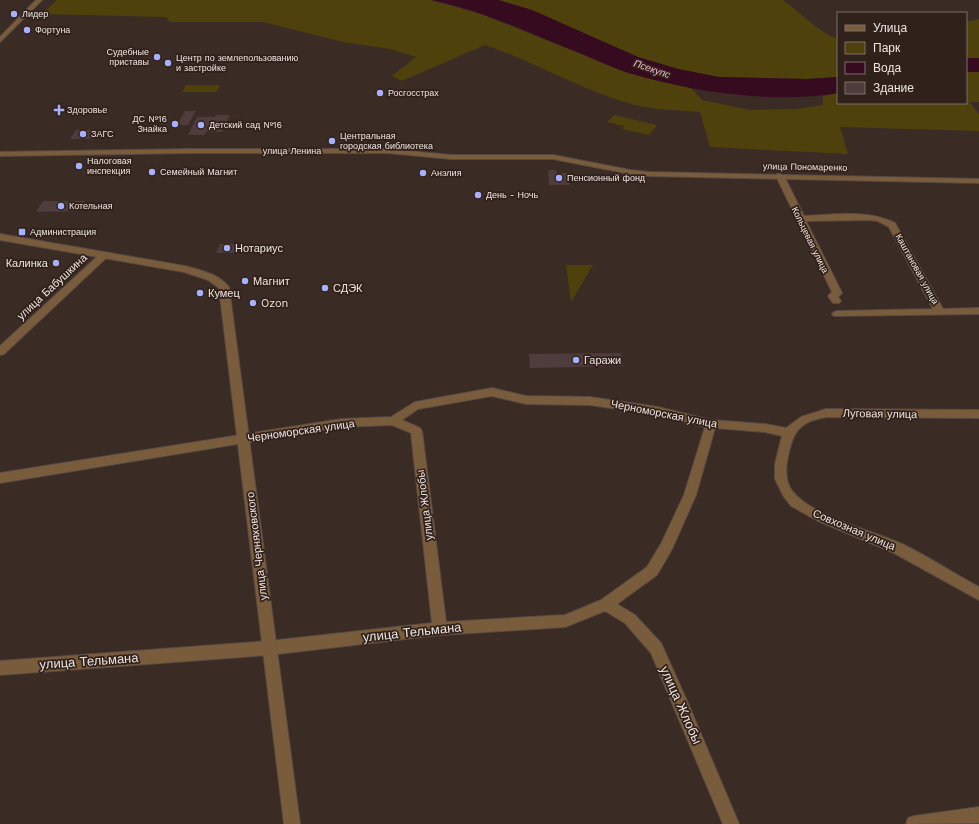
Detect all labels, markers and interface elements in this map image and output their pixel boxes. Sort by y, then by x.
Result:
marker: Лидер [9,9,19,19]
place label: Лидер [22,9,48,19]
legend [837,12,967,104]
text: Улица [873,21,907,35]
marker: Фортуна [22,25,32,35]
place label: Фортуна [35,25,70,35]
text: Парк [873,41,901,55]
place label: Судебные приставы [107,47,149,67]
marker: Судебные приставы [152,52,162,62]
place label: Центр по землепользованию и застройке [176,53,299,73]
marker: Центр по землепользованию и застройке [163,58,173,68]
water label: Псекупс [632,58,672,80]
text: Вода [873,61,901,75]
text: Здание [873,81,914,95]
marker: Росгосстрах [375,88,385,98]
place label: Росгосстрах [388,88,439,98]
marker: Здоровье [54,105,64,115]
place label: Здоровье [67,105,107,115]
place label: ДС №16 Знайка [133,114,167,134]
marker: ДС №16 Знайка [170,119,180,129]
marker: Детский сад №16 [196,120,206,130]
place label: Детский сад №16 [209,120,282,130]
marker: ЗАГС [78,129,88,139]
place label: ЗАГС [91,129,114,139]
place label: Центральная городская библиотека [340,131,433,151]
marker: Центральная городская библиотека [327,136,337,146]
street label: улица Ленина [263,146,321,156]
place label: Налоговая инспекция [87,156,132,176]
marker: Налоговая инспекция [74,161,84,171]
street label: улица Пономаренко [763,161,847,173]
marker: Семейный Магнит [147,167,157,177]
place label: Семейный Магнит [160,167,237,177]
marker: Анэлия [418,168,428,178]
place label: Анэлия [431,168,462,178]
marker: Пенсионный фонд [554,173,564,183]
place label: Пенсионный фонд [567,173,646,183]
marker: День - Ночь [473,190,483,200]
place label: День - Ночь [486,190,538,200]
marker: Котельная [56,201,66,211]
place label: Котельная [69,201,113,211]
street label: Кольцевая улица [790,205,830,275]
marker: Администрация [17,227,27,237]
place label: Администрация [30,227,96,237]
street label: Каштановая улица [894,232,940,306]
place label: Нотариус [235,242,283,255]
marker: Нотариус [222,243,232,253]
street label: улица Бабушкина [14,251,90,323]
place label: Калинка [6,257,49,270]
marker: Калинка [51,258,61,268]
place label: Магнит [253,275,290,288]
marker: Магнит [240,276,250,286]
place label: СДЭК [333,282,363,295]
marker: СДЭК [320,283,330,293]
place label: Кумец [208,287,240,300]
marker: Кумец [195,288,205,298]
place label: Ozon [261,297,288,310]
marker: Ozon [248,298,258,308]
place label: Гаражи [584,354,621,367]
marker: Гаражи [571,355,581,365]
street label: Черноморская улица [610,397,719,431]
street label: Луговая улица [843,407,918,421]
street label: Черноморская улица [247,417,356,445]
street label: улица Жлобы [414,469,436,541]
street label: улица Черняховского [244,491,270,601]
street label: Совхозная улица [811,507,898,554]
street label: улица Тельмана [362,619,463,645]
street label: улица Тельмана [39,650,140,672]
street label: улица Жлобы [657,664,705,746]

